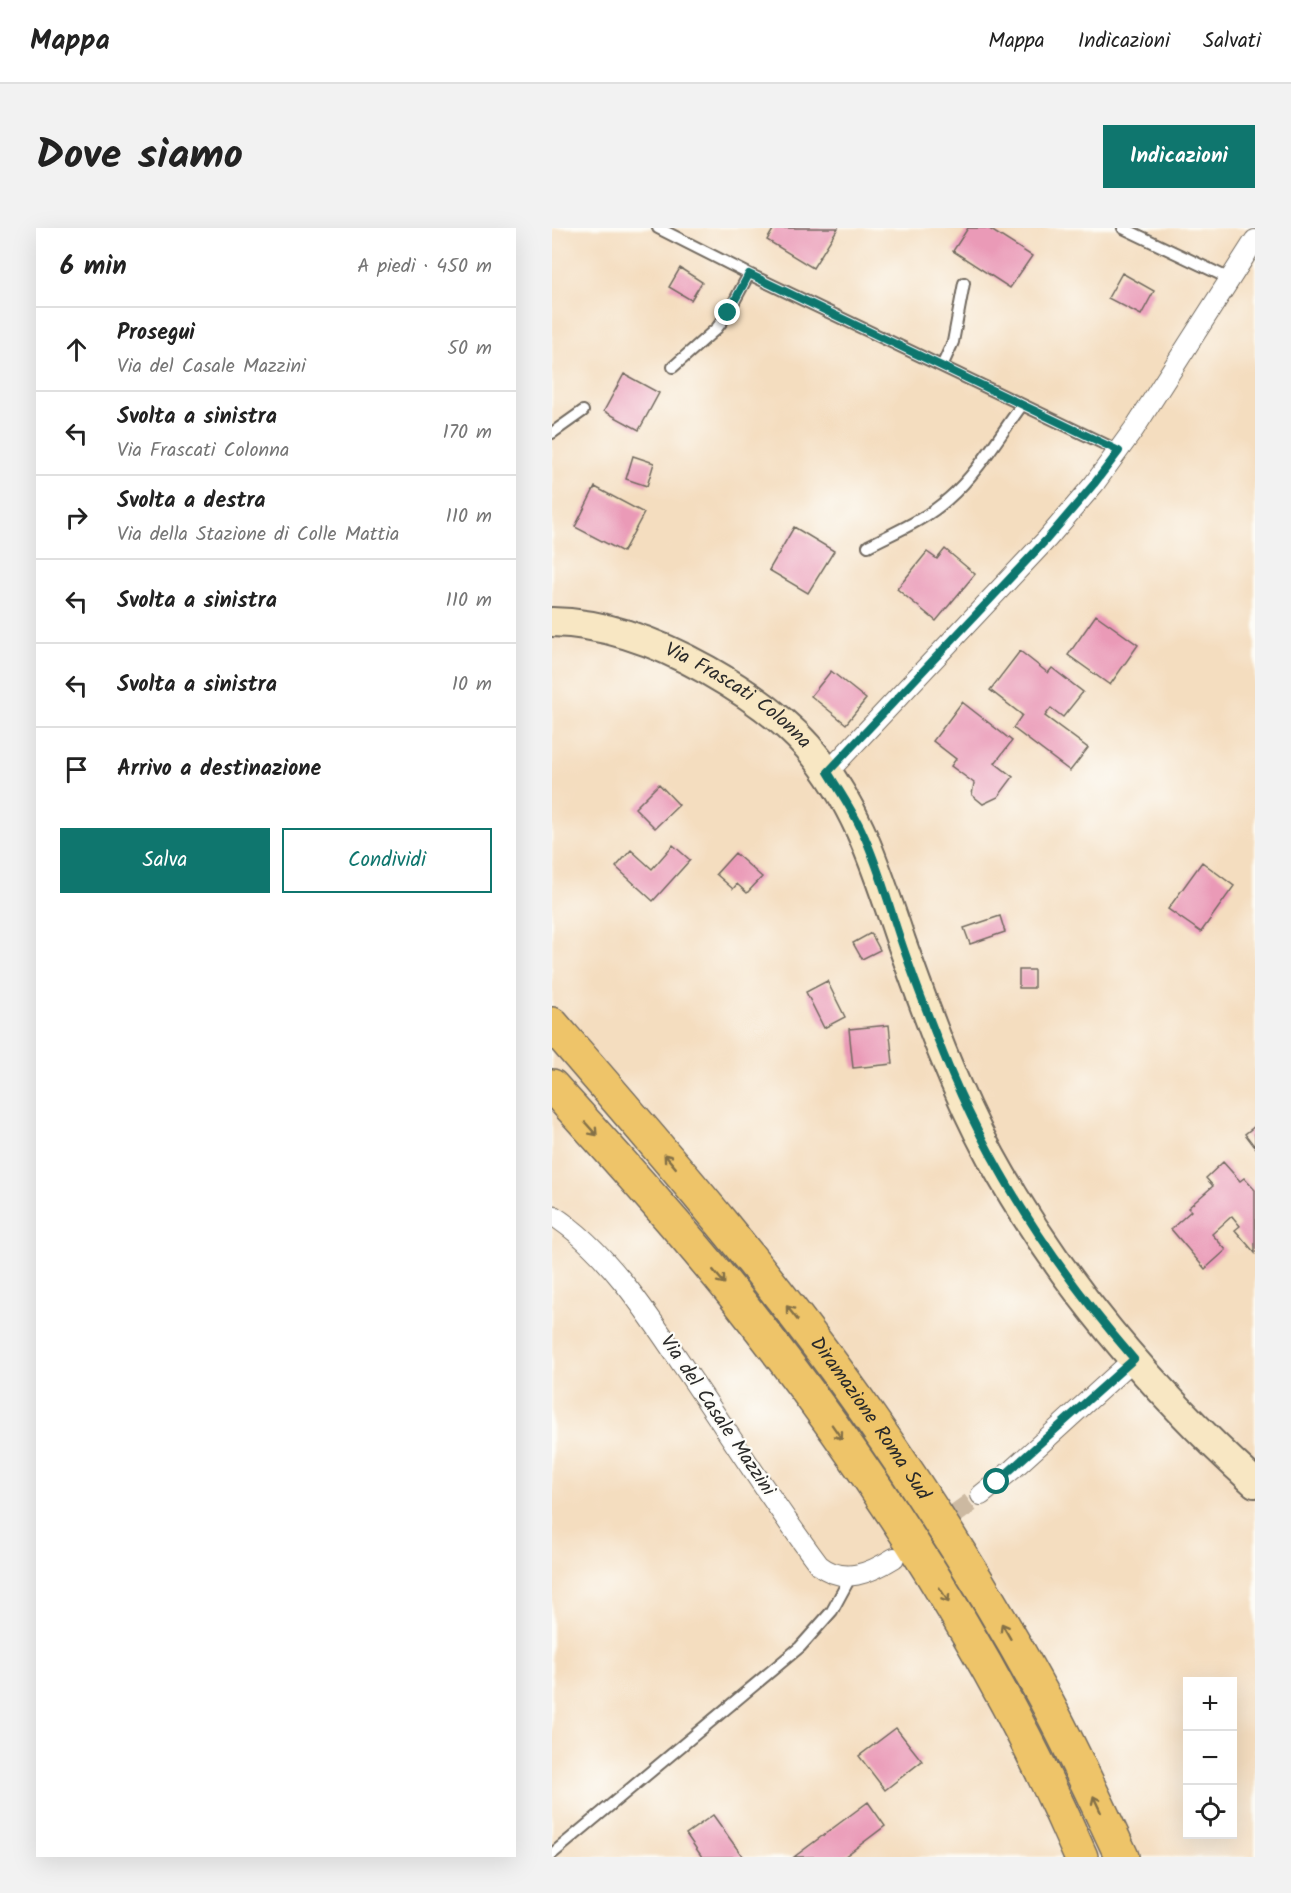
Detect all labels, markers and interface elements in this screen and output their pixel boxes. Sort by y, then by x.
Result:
text: Mappa [30,19,110,64]
text: Mappa [988,25,1045,58]
text: Indicazioni [1078,25,1170,58]
text: Salvati [1203,25,1261,58]
text: Dove siamo [36,123,243,190]
button: Indicazioni [1103,125,1255,188]
text: 6 min [60,246,127,288]
text: A piedi · 450 m [357,251,492,283]
route end [714,299,740,325]
text: Prosegui [117,316,195,351]
icon: ahead [60,333,93,366]
text: 50 m [447,333,492,365]
text: Via del Casale Mazzini [117,351,306,383]
text: Svolta a sinistra [117,400,277,435]
icon: left [60,417,93,450]
text: 170 m [443,417,492,449]
text: Via Frascati Colonna [117,435,289,467]
text: Svolta a destra [117,484,266,519]
icon: right [60,501,93,534]
text: 110 m [446,501,492,533]
text: Via della Stazione di Colle Mattia [117,519,399,551]
text: Svolta a sinistra [117,584,277,619]
icon: left [60,585,93,618]
text: 110 m [446,585,492,617]
street label: Via Frascati Colonna [659,635,819,757]
text: Svolta a sinistra [117,668,277,703]
icon: left [60,669,93,702]
text: 10 m [452,669,492,701]
text: Arrivo a destinazione [117,752,321,787]
icon: arrive [60,753,93,786]
button: Salva [60,828,270,893]
button: Condividi [282,828,492,893]
one-way arrow [584,1121,598,1136]
one-way arrow [663,1154,677,1169]
one-way arrow [712,1269,725,1285]
one-way arrow [785,1306,798,1322]
street label: Via del Casale Mazzini [651,1329,784,1504]
street label: Diramazione Roma Sud [801,1330,939,1508]
one-way arrow [831,1423,843,1439]
route start [983,1468,1009,1494]
one-way arrow [938,1586,950,1603]
one-way arrow [1000,1623,1011,1641]
map controls [1183,1677,1237,1839]
button: + [1183,1677,1237,1731]
button: − [1183,1731,1237,1785]
button: locate [1183,1785,1237,1839]
one-way arrow [1091,1795,1103,1813]

